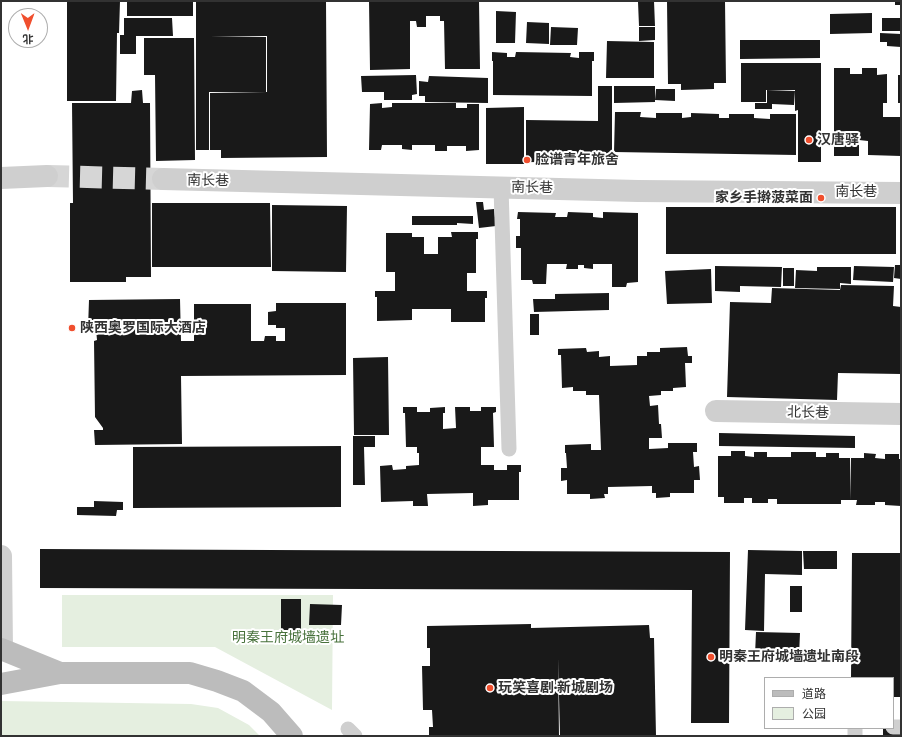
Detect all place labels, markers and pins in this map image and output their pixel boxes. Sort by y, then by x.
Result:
place label: 汉唐驿 [817,132,859,148]
marker: 汉唐驿 [804,135,814,145]
place label: 脸谱青年旅舍 [535,152,619,168]
marker: 脸谱青年旅舍 [522,155,532,165]
place label: 家乡手擀菠菜面 [715,190,813,206]
marker: 家乡手擀菠菜面 [816,193,826,203]
place label: 陕西奥罗国际大酒店 [80,320,206,336]
marker: 陕西奥罗国际大酒店 [67,323,77,333]
place label: 明秦王府城墙遗址南段 [719,649,859,665]
marker: 明秦王府城墙遗址南段 [706,652,716,662]
place label: 玩笑喜剧·新城剧场 [498,680,613,696]
marker: 玩笑喜剧·新城剧场 [485,683,495,693]

